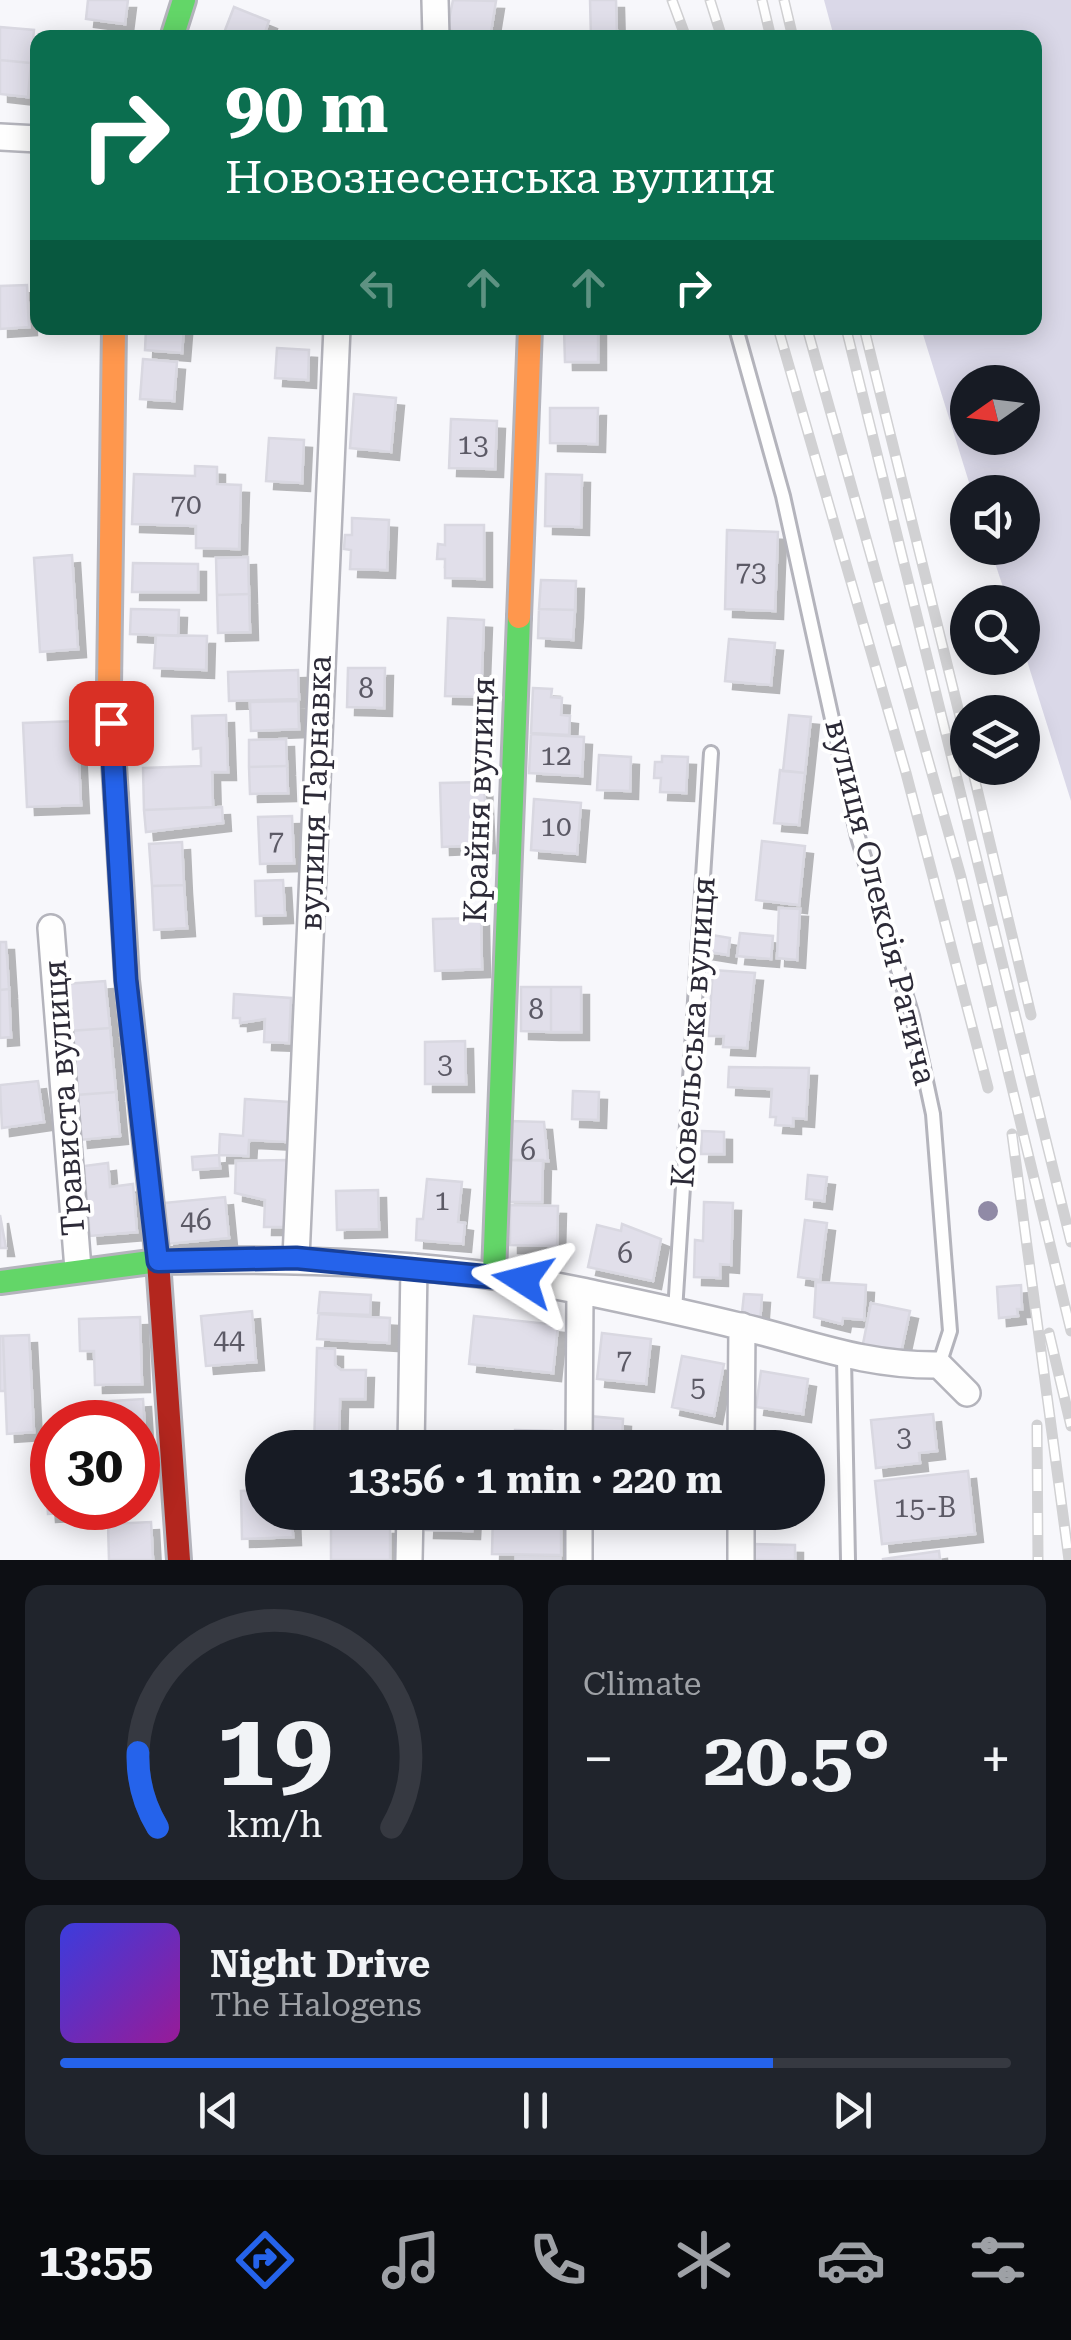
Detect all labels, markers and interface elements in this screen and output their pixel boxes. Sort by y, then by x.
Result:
text: 90 m [225,67,389,149]
icon: right [60,70,190,200]
text: Новознесенська вулиця [225,151,775,204]
icon: left [351,260,406,315]
icon: ahead [456,260,511,315]
icon: ahead [561,260,616,315]
icon: right [666,260,721,315]
north arrow [950,365,1040,455]
map controls [950,365,1040,785]
house number: 13 [457,428,489,461]
button: sound [950,475,1040,565]
house number: 70 [170,488,202,521]
house number: 73 [735,555,767,588]
button: search [950,585,1040,675]
street label: вулиця Тарнавка [291,655,339,931]
house number: 8 [358,672,374,705]
street label: Крайня вулиця [456,676,502,924]
pin [69,681,154,766]
button: layers [950,695,1040,785]
icon: arrive [84,696,139,751]
street label: вулиця Олексія Ратича [817,715,945,1089]
house number: 12 [540,739,572,772]
house number: 10 [540,810,572,843]
house number: 7 [268,824,284,857]
street label: Ковельська вулиця [663,875,723,1189]
street label: Трависта вулиця [35,959,93,1237]
house number: 8 [528,993,544,1026]
house number: 3 [437,1047,453,1080]
house number: 6 [520,1134,536,1167]
house number: 1 [434,1184,450,1217]
house number: 46 [180,1204,212,1237]
position arrow [471,1228,575,1332]
house number: 6 [617,1237,633,1270]
house number: 44 [213,1323,245,1356]
house number: 7 [616,1343,632,1376]
house number: 5 [690,1370,706,1403]
speed limit sign: 30 [30,1400,160,1530]
house number: 3 [896,1420,912,1453]
text: 13:56 · 1 min · 220 m [348,1458,722,1502]
house number: 15-В [894,1491,956,1524]
text: Climate [583,1665,701,1703]
text: 19 [216,1689,332,1810]
text: 20.5° [704,1715,890,1803]
text: − [583,1727,614,1791]
text: + [980,1727,1011,1791]
text: km/h [226,1804,322,1846]
text: Night Drive [210,1942,430,1986]
text: The Halogens [210,1986,422,2024]
icon: previous [191,2083,246,2138]
icon: pause [508,2083,563,2138]
icon: next [825,2083,880,2138]
icon: directions [230,2225,300,2295]
icon: music [376,2225,446,2295]
icon: phone [523,2225,593,2295]
icon: climate [669,2225,739,2295]
icon: car [816,2225,886,2295]
icon: filters [963,2225,1033,2295]
text: 13:55 [38,2234,153,2287]

